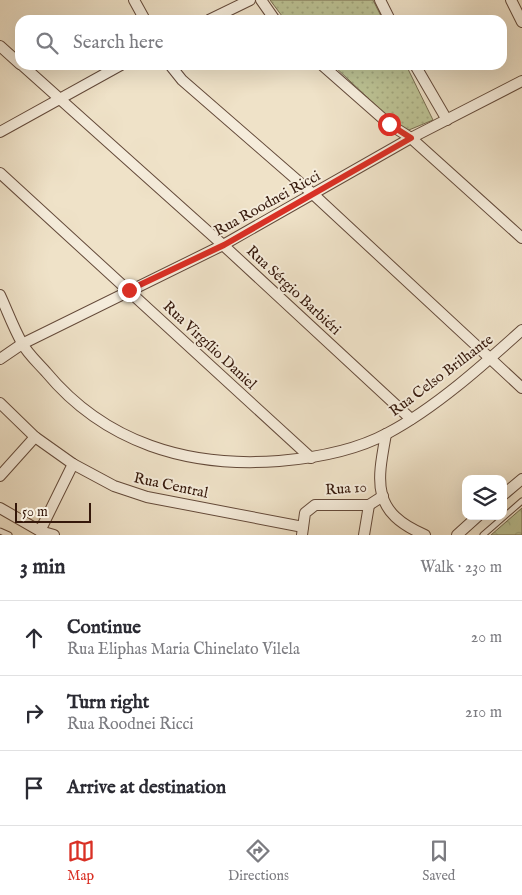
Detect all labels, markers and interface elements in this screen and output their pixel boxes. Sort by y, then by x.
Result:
search box [15,15,507,70]
icon: search [33,29,61,57]
text: Search here [73,31,164,55]
route start [378,113,401,136]
street label: Rua Roodnei Ricci [211,166,324,241]
street label: Rua Sérgio Barbiéri [242,242,345,339]
route end [118,279,141,302]
street label: Rua Virgílio Daniel [159,297,261,394]
street label: Rua Celso Brilhante [386,330,497,421]
street label: Rua Central [132,468,211,503]
map controls [462,475,507,520]
button: layers [462,475,507,520]
street label: Rua 10 [325,478,368,499]
scale bar [15,500,91,523]
text: 50 m [22,503,48,521]
text: 3 min [20,554,65,581]
text: Walk · 230 m [420,558,502,578]
text: Continue [67,616,141,640]
icon: ahead [20,624,48,652]
text: 20 m [471,628,502,648]
text: Rua Eliphas Maria Chinelato Vilela [67,640,300,660]
text: Turn right [67,691,149,715]
icon: right [20,699,48,727]
text: 210 m [465,703,502,723]
text: Rua Roodnei Ricci [67,715,194,735]
icon: arrive [20,774,48,802]
text: Arrive at destination [67,776,226,800]
tab: Map [67,837,95,885]
tab: Directions [228,837,289,885]
tab: Saved [422,837,455,885]

